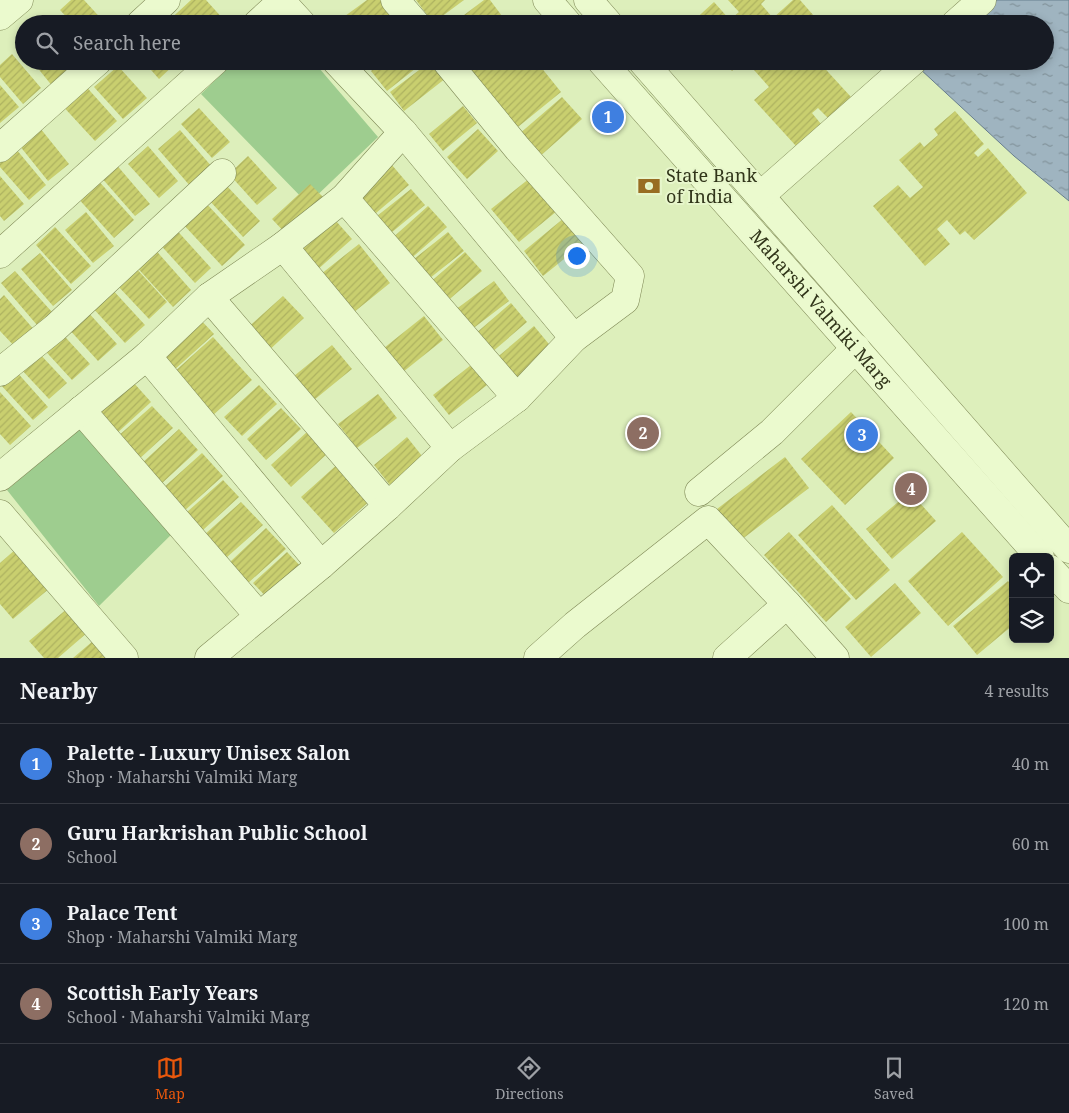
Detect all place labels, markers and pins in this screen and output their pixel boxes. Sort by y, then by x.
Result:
pin: 1 [592,98,624,136]
place label: State Bank of India [666,163,757,208]
bank icon: State Bank of India [636,173,662,199]
pin: 2 [627,414,659,452]
pin: 3 [846,416,878,454]
pin: 4 [895,470,927,508]

